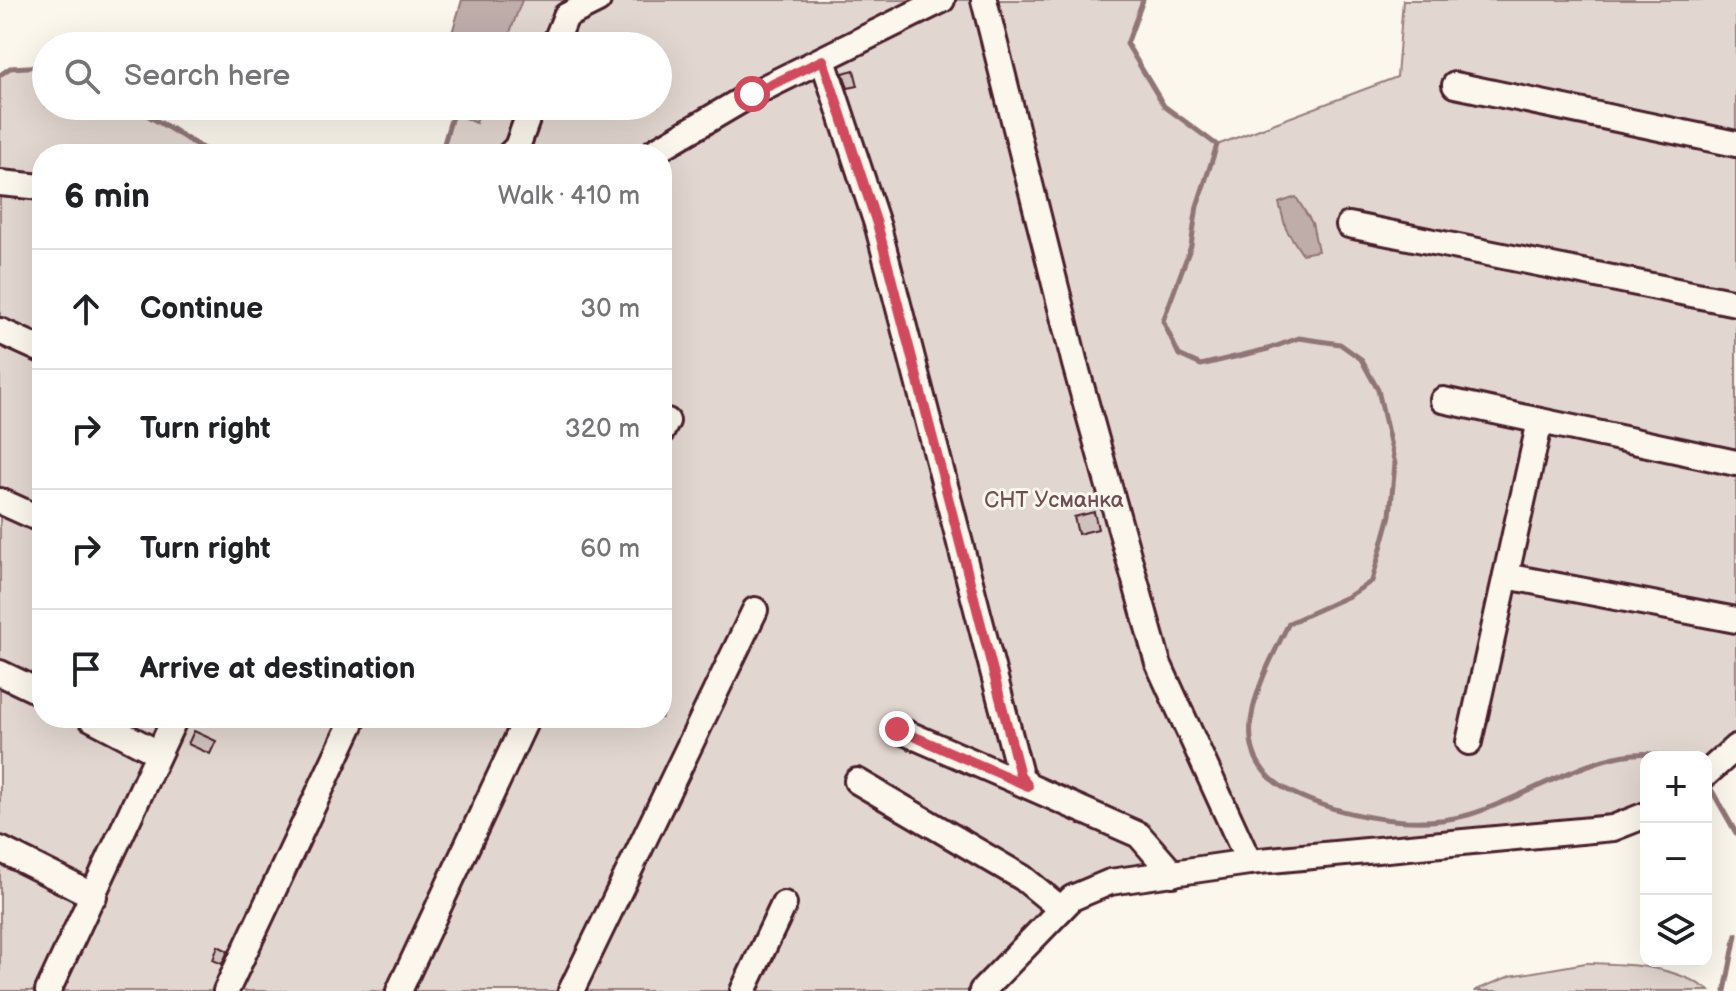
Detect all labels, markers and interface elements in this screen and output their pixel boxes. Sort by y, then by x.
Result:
search box [32,32,672,120]
icon: search [60,54,104,98]
text: Search here [124,58,290,94]
route start [734,76,770,112]
text: 6 min [64,176,150,217]
text: Walk · 410 m [498,181,640,212]
icon: ahead [64,287,108,331]
text: Continue [140,291,263,327]
text: 30 m [580,294,640,325]
icon: right [64,407,108,451]
text: Turn right [140,411,271,447]
text: 320 m [565,414,640,445]
park label: СНТ Усманка [984,487,1124,514]
icon: right [64,527,108,571]
text: Turn right [140,531,271,567]
text: 60 m [580,534,640,565]
icon: arrive [64,647,108,691]
text: Arrive at destination [140,651,416,687]
route end [879,711,915,747]
map controls [1640,751,1712,967]
button: + [1640,751,1712,823]
button: − [1640,823,1712,895]
button: layers [1640,895,1712,967]

